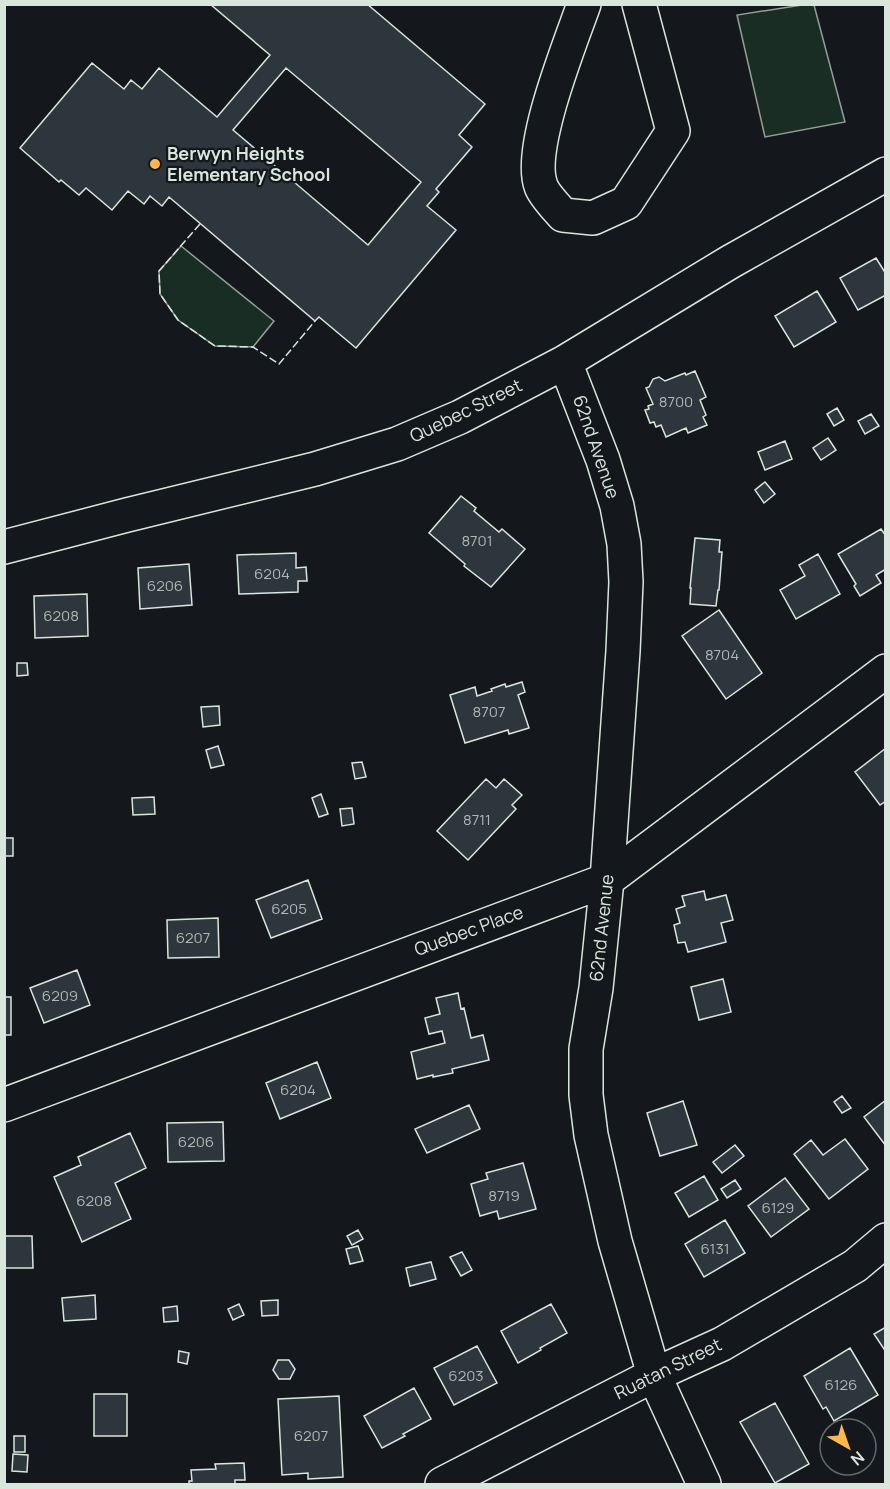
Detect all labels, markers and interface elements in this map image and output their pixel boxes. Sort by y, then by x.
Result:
place label: Berwyn Heights Elementary School [167,141,330,186]
marker: Berwyn Heights Elementary School [148,157,162,171]
street label: Quebec Street [406,373,526,448]
house number: 8700 [659,391,693,412]
street label: 62nd Avenue [568,392,626,502]
house number: 8701 [461,530,493,551]
house number: 6204 [254,563,290,584]
house number: 6206 [147,575,183,596]
house number: 6208 [43,605,79,626]
house number: 8704 [705,644,739,665]
house number: 8707 [473,701,505,722]
house number: 8711 [463,809,491,830]
street label: 62nd Avenue [583,873,619,983]
house number: 6205 [271,898,307,919]
street label: Quebec Place [411,899,526,961]
house number: 6207 [176,927,210,948]
house number: 6209 [42,985,78,1006]
house number: 6204 [280,1079,316,1100]
house number: 6206 [178,1131,214,1152]
house number: 8719 [488,1185,520,1206]
house number: 6208 [76,1190,112,1211]
house number: 6129 [762,1197,794,1218]
house number: 6131 [700,1238,730,1259]
street label: Ruatan Street [610,1332,725,1404]
house number: 6203 [448,1365,484,1386]
house number: 6126 [825,1374,857,1395]
north arrow [818,1417,878,1477]
house number: 6207 [294,1425,328,1446]
text: N [846,1446,869,1471]

